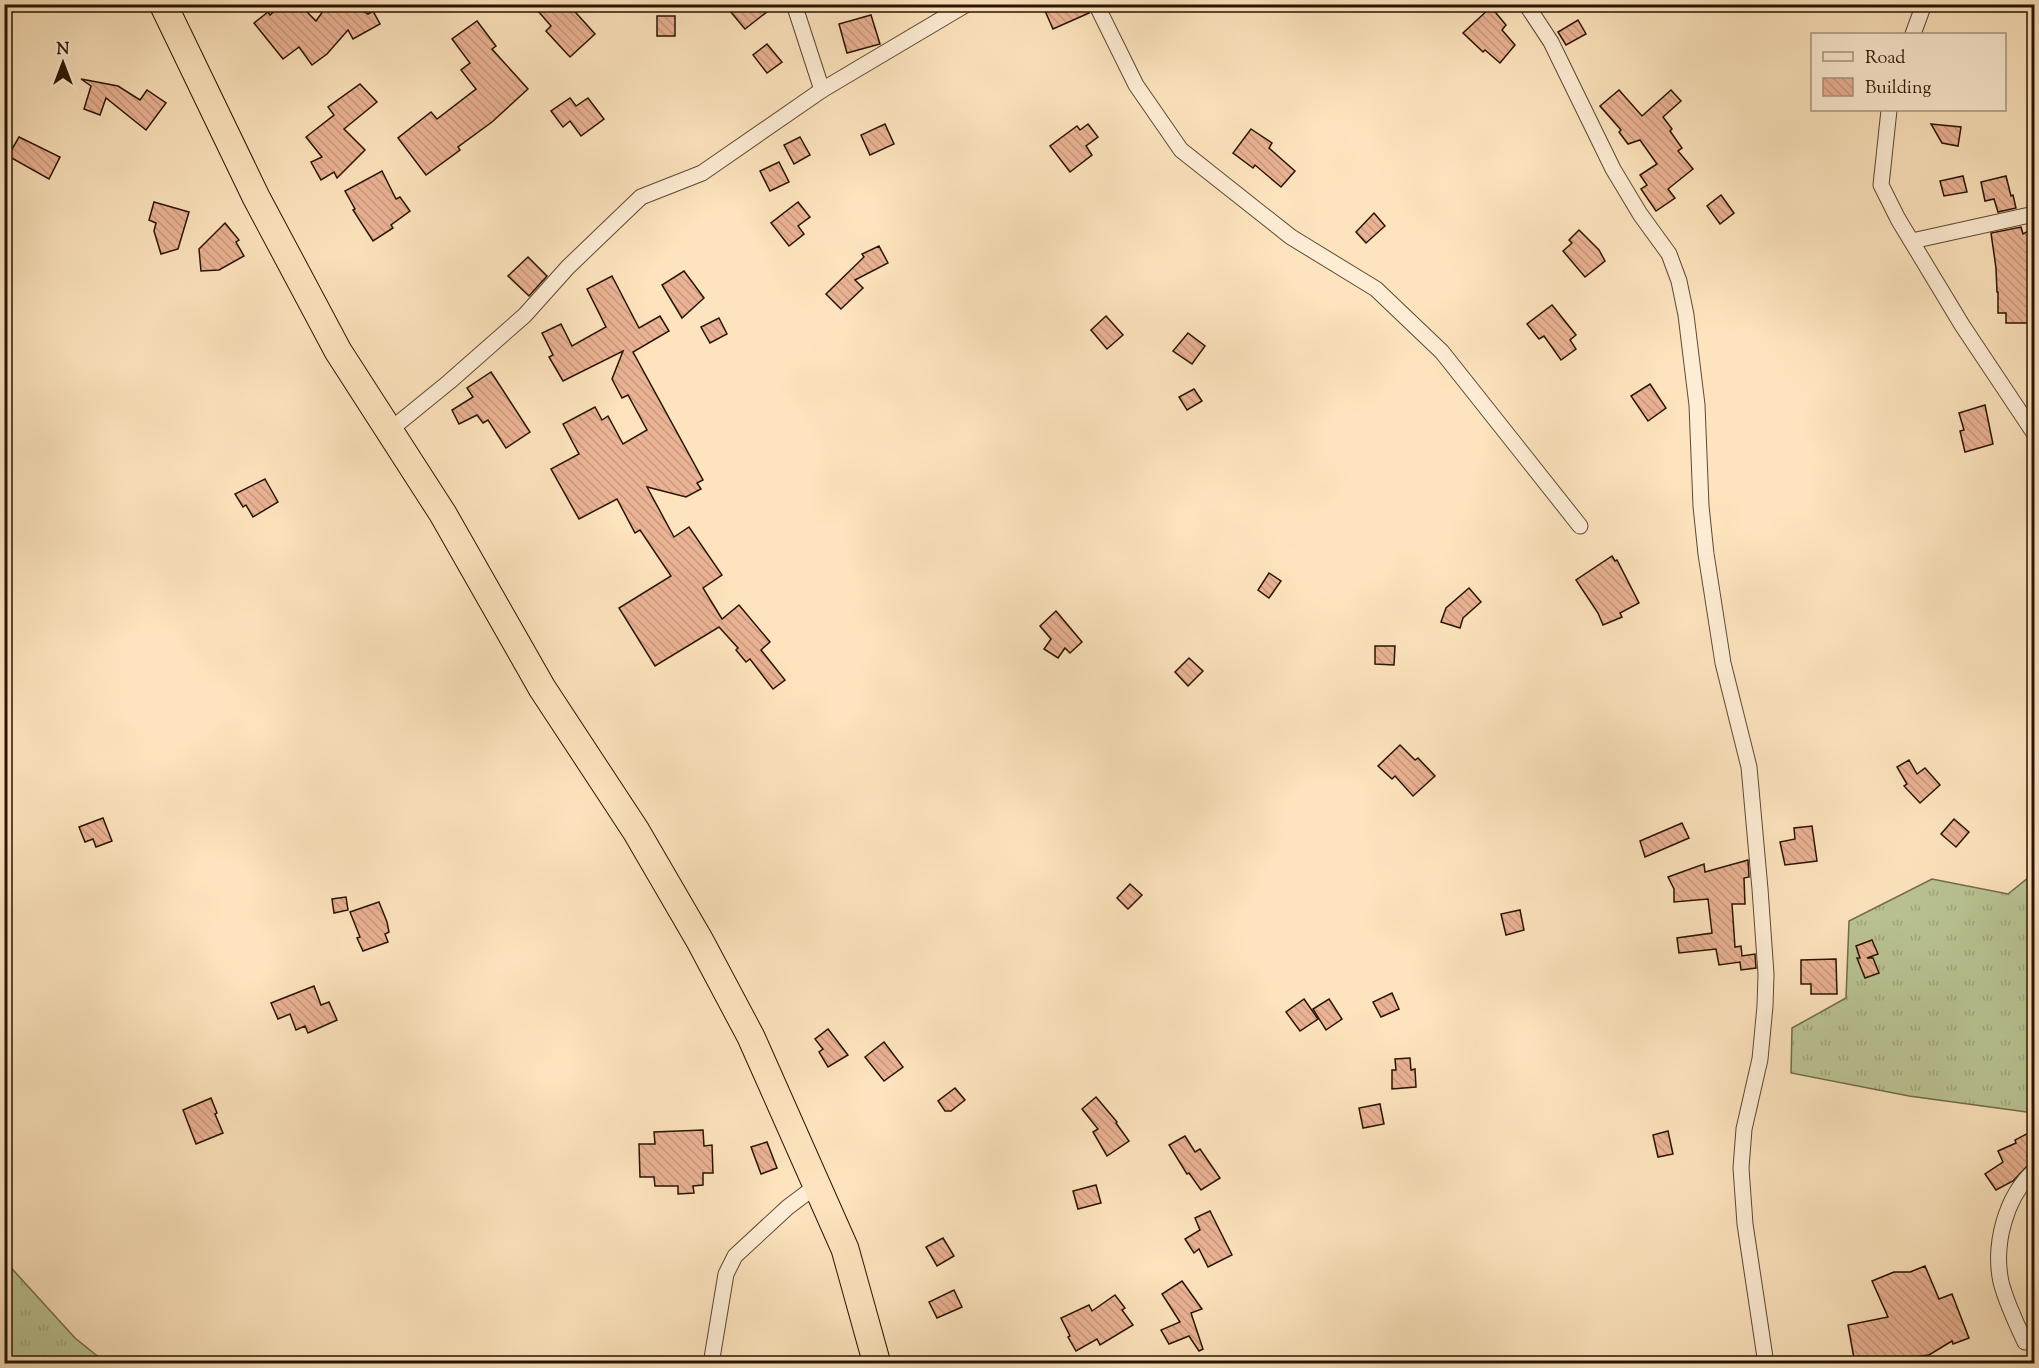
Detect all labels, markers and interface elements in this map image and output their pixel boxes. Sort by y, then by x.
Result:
north arrow [33,33,93,93]
legend [1811,33,2006,111]
text: N [57,39,70,62]
text: Road [1865,46,1905,72]
text: Building [1865,76,1931,102]

